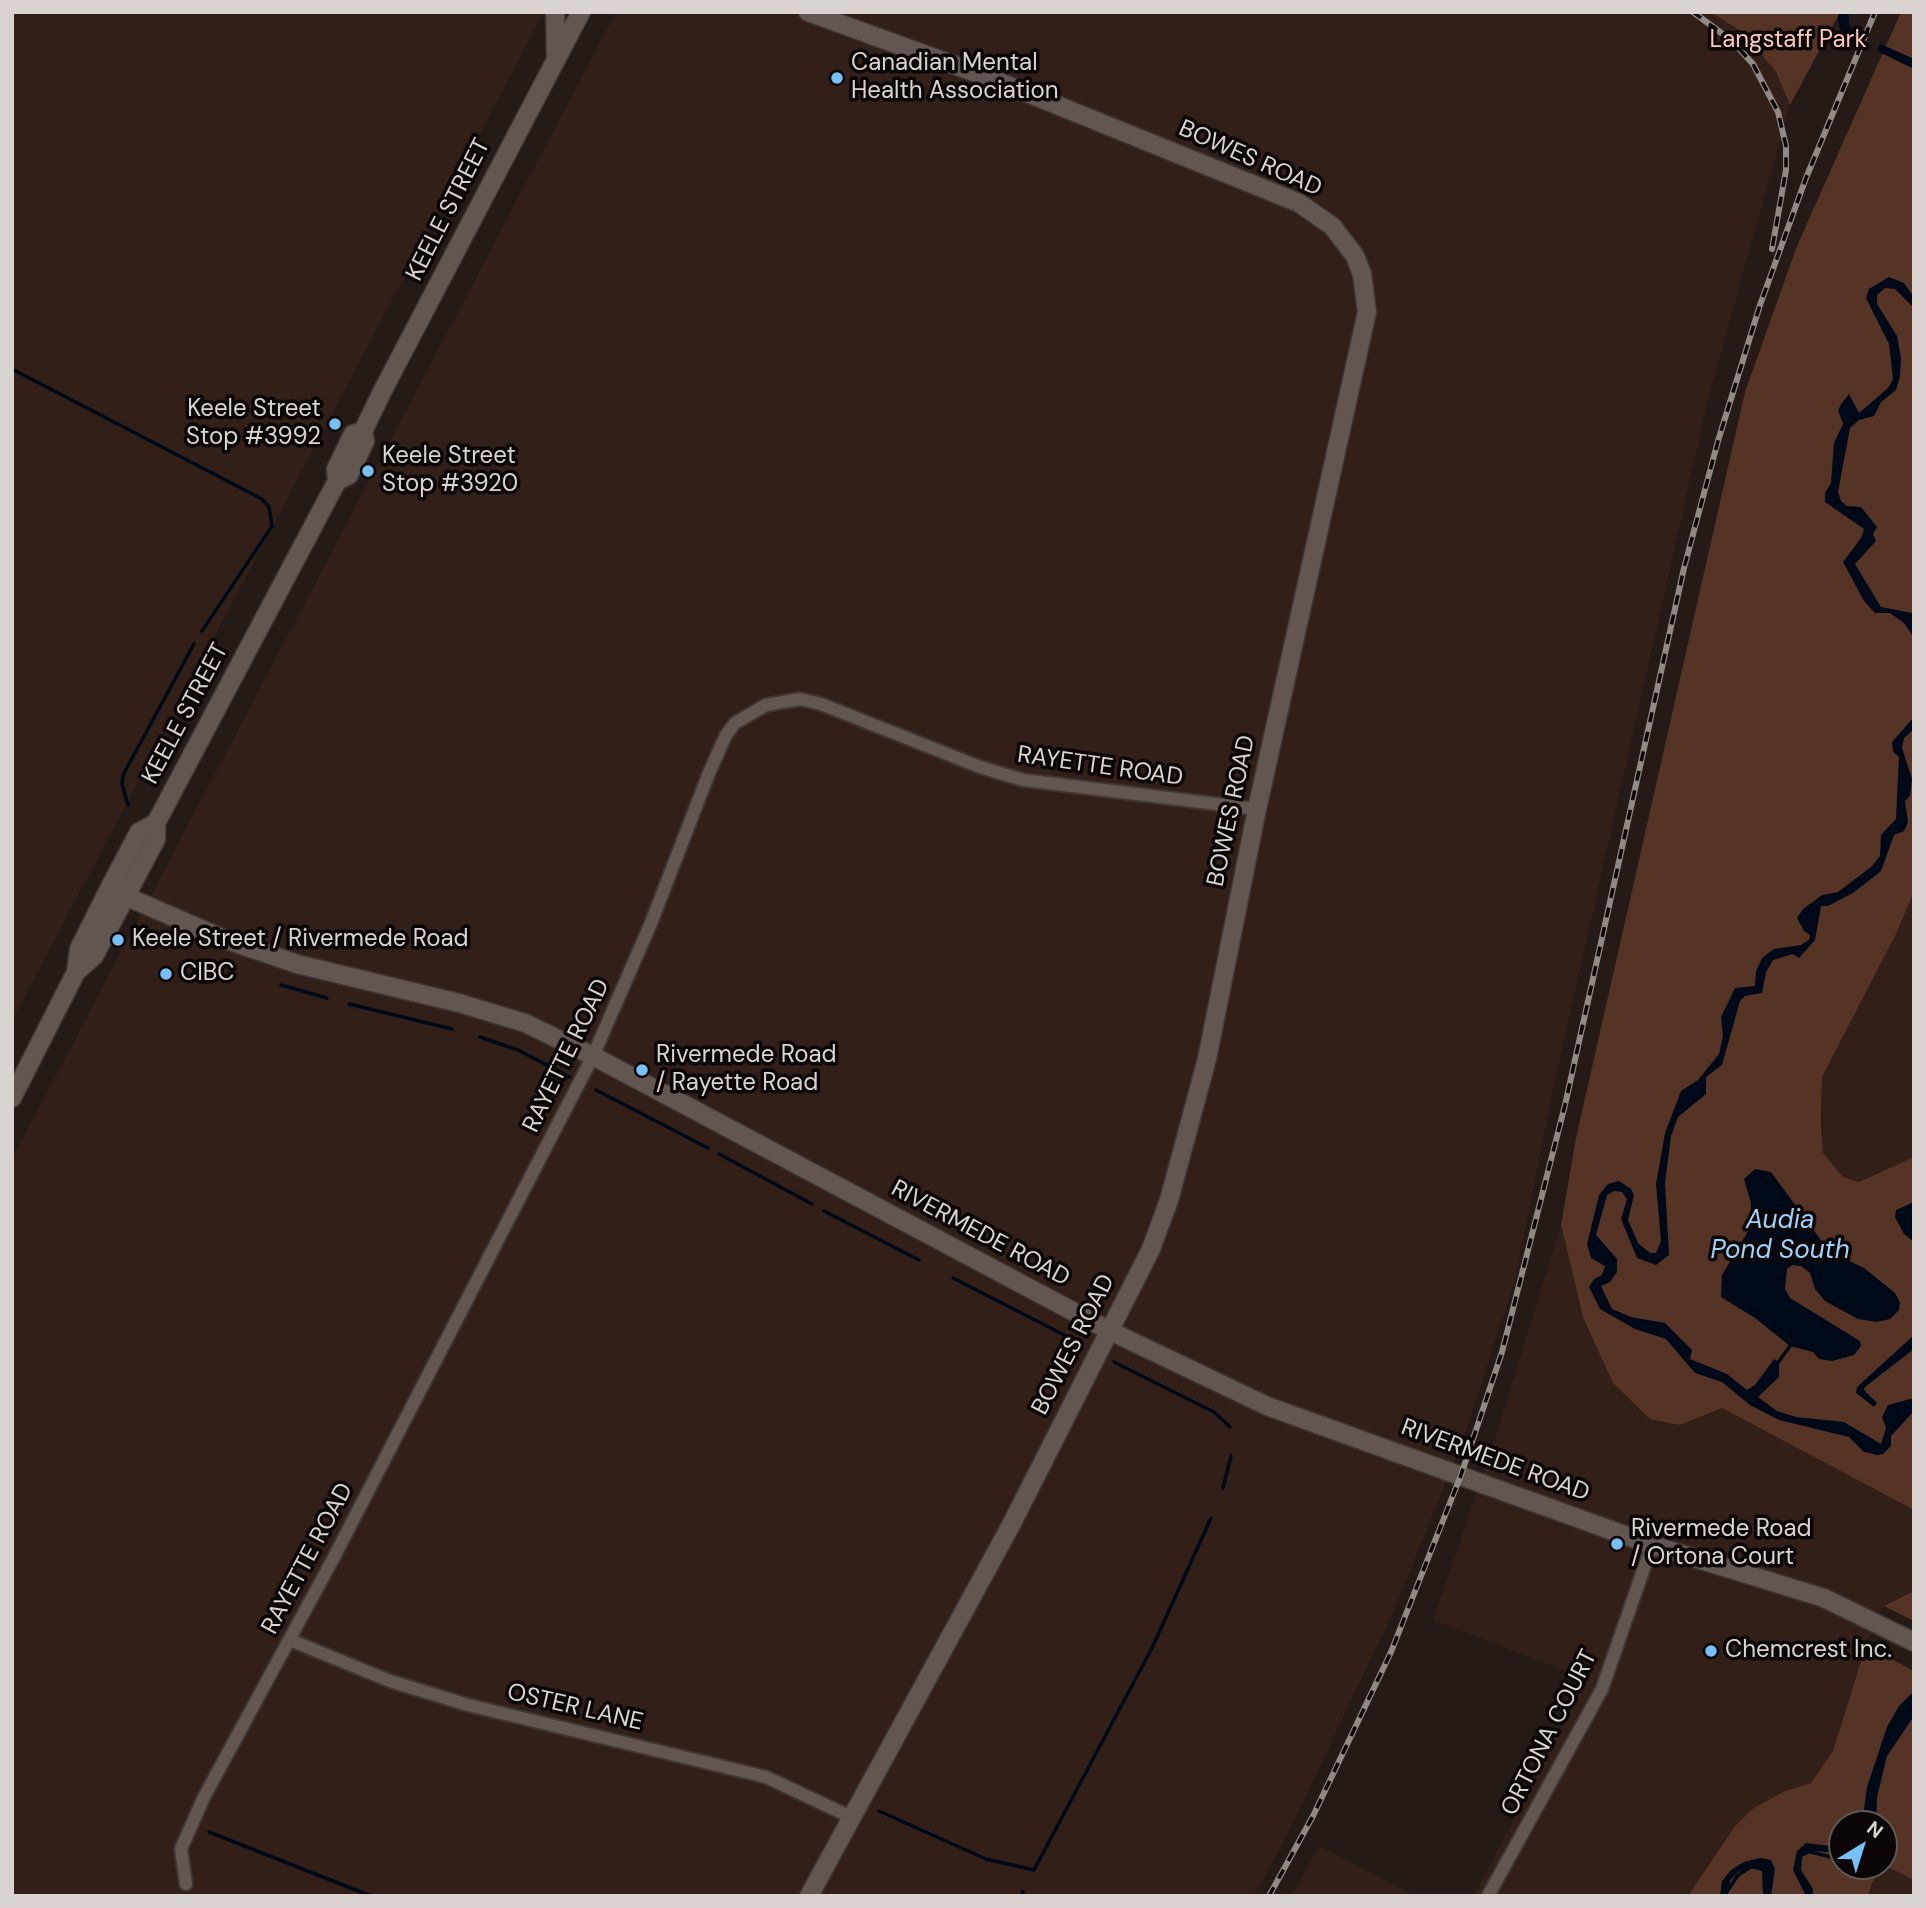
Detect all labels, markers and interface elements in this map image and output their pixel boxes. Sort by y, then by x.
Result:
park label: Langstaff Park [1710,27,1866,55]
place label: Canadian Mental Health Association [851,50,1059,106]
marker: Canadian Mental Health Association [829,70,845,86]
street label: BOWES ROAD [1174,115,1326,203]
street label: KEELE STREET [401,134,497,286]
place label: Keele Street Stop #3992 [186,396,321,452]
marker: Keele Street Stop #3992 [327,416,343,432]
place label: Keele Street Stop #3920 [382,443,518,499]
marker: Keele Street Stop #3920 [360,463,376,479]
street label: KEELE STREET [137,639,235,789]
street label: BOWES ROAD [1202,733,1262,889]
street label: RAYETTE ROAD [1015,741,1185,793]
place label: Keele Street / Rivermede Road [132,926,469,954]
marker: Keele Street / Rivermede Road [110,932,126,948]
place label: CIBC [180,960,235,988]
marker: CIBC [158,966,174,982]
street label: RAYETTE ROAD [517,975,617,1137]
place label: Rivermede Road / Rayette Road [656,1042,837,1098]
marker: Rivermede Road / Rayette Road [634,1062,650,1078]
street label: RIVERMEDE ROAD [886,1175,1074,1293]
water label: Audia Pond South [1710,1205,1850,1266]
street label: BOWES ROAD [1026,1270,1122,1420]
street label: RIVERMEDE ROAD [1397,1414,1593,1508]
street label: RAYETTE ROAD [256,1479,360,1639]
place label: Rivermede Road / Ortona Court [1631,1516,1812,1572]
marker: Rivermede Road / Ortona Court [1609,1536,1625,1552]
place label: Chemcrest Inc. [1725,1637,1892,1665]
marker: Chemcrest Inc. [1703,1643,1719,1659]
street label: ORTONA COURT [1496,1645,1604,1821]
street label: OSTER LANE [504,1678,646,1738]
north arrow [1828,1810,1898,1880]
text: N [1862,1816,1888,1844]

